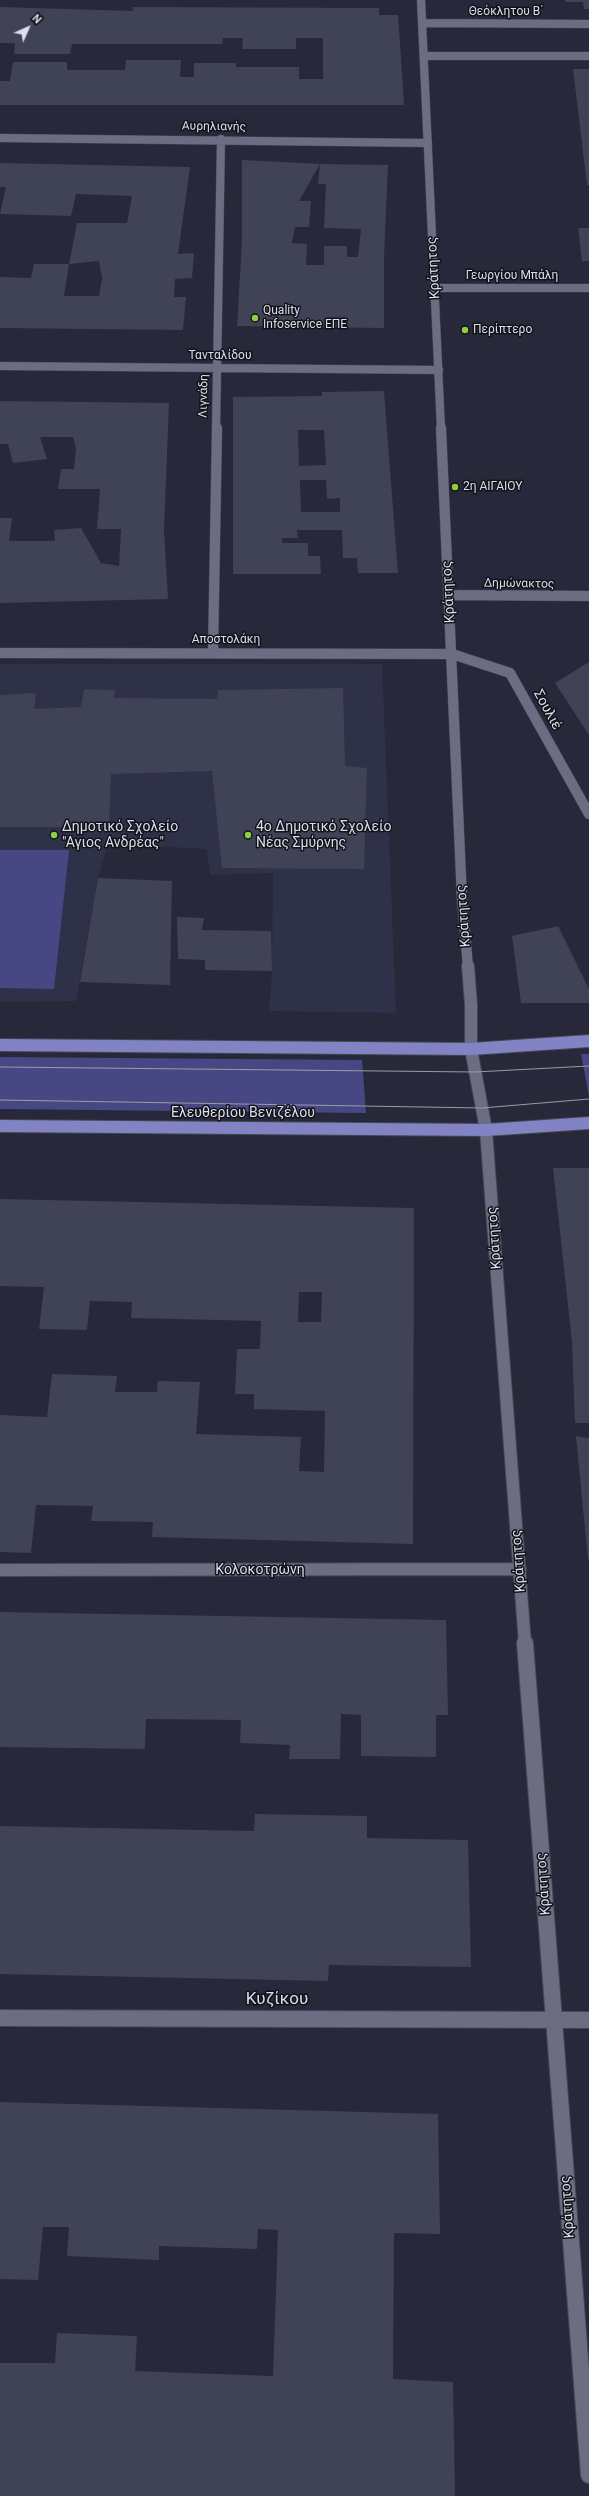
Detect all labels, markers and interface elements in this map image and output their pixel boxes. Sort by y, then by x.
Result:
street label: Θεόκλητου Β΄ [469,5,543,19]
north arrow [8,8,48,48]
text: N [29,12,44,26]
street label: Αυρηλιανής [182,119,246,135]
street label: Κράτητος [424,236,444,300]
street label: Γεωργίου Μπάλη [466,269,558,283]
place label: Quality Infoservice ΕΠΕ [263,304,347,332]
marker: Quality Infoservice ΕΠΕ [250,313,260,323]
place label: Περίπτερο [473,323,532,337]
marker: Περίπτερο [460,325,470,335]
street label: Τανταλίδου [189,349,251,363]
street label: Λιγνάδη [196,374,212,418]
place label: 2η ΑΙΓΑΙΟΥ [463,480,522,494]
marker: 2η ΑΙΓΑΙΟΥ [450,482,460,492]
street label: Κράτητος [439,560,459,624]
street label: Δημώνακτος [484,576,554,592]
street label: Αποστολάκη [192,633,260,647]
street label: Σουλιέ [529,687,565,733]
place label: Δημοτικό Σχολείο "Αγιος Ανδρέας" [62,819,178,852]
place label: 4o Δημοτικό Σχολείο Νέας Σμύρνης [256,819,392,852]
marker: Δημοτικό Σχολείο "Αγιος Ανδρέας" [49,830,59,840]
marker: 4o Δημοτικό Σχολείο Νέας Σμύρνης [243,830,253,840]
street label: Κράτητος [453,884,475,948]
street label: Ελευθερίου Βενιζέλου [171,1105,315,1121]
street label: Κράτητος [484,1206,506,1270]
street label: Κράτητος [508,1529,530,1593]
street label: Κολοκοτρώνη [215,1562,305,1578]
street label: Κράτητος [533,1852,555,1916]
street label: Κυζίκου [246,1990,308,2010]
street label: Κράτητος [557,2175,579,2239]

